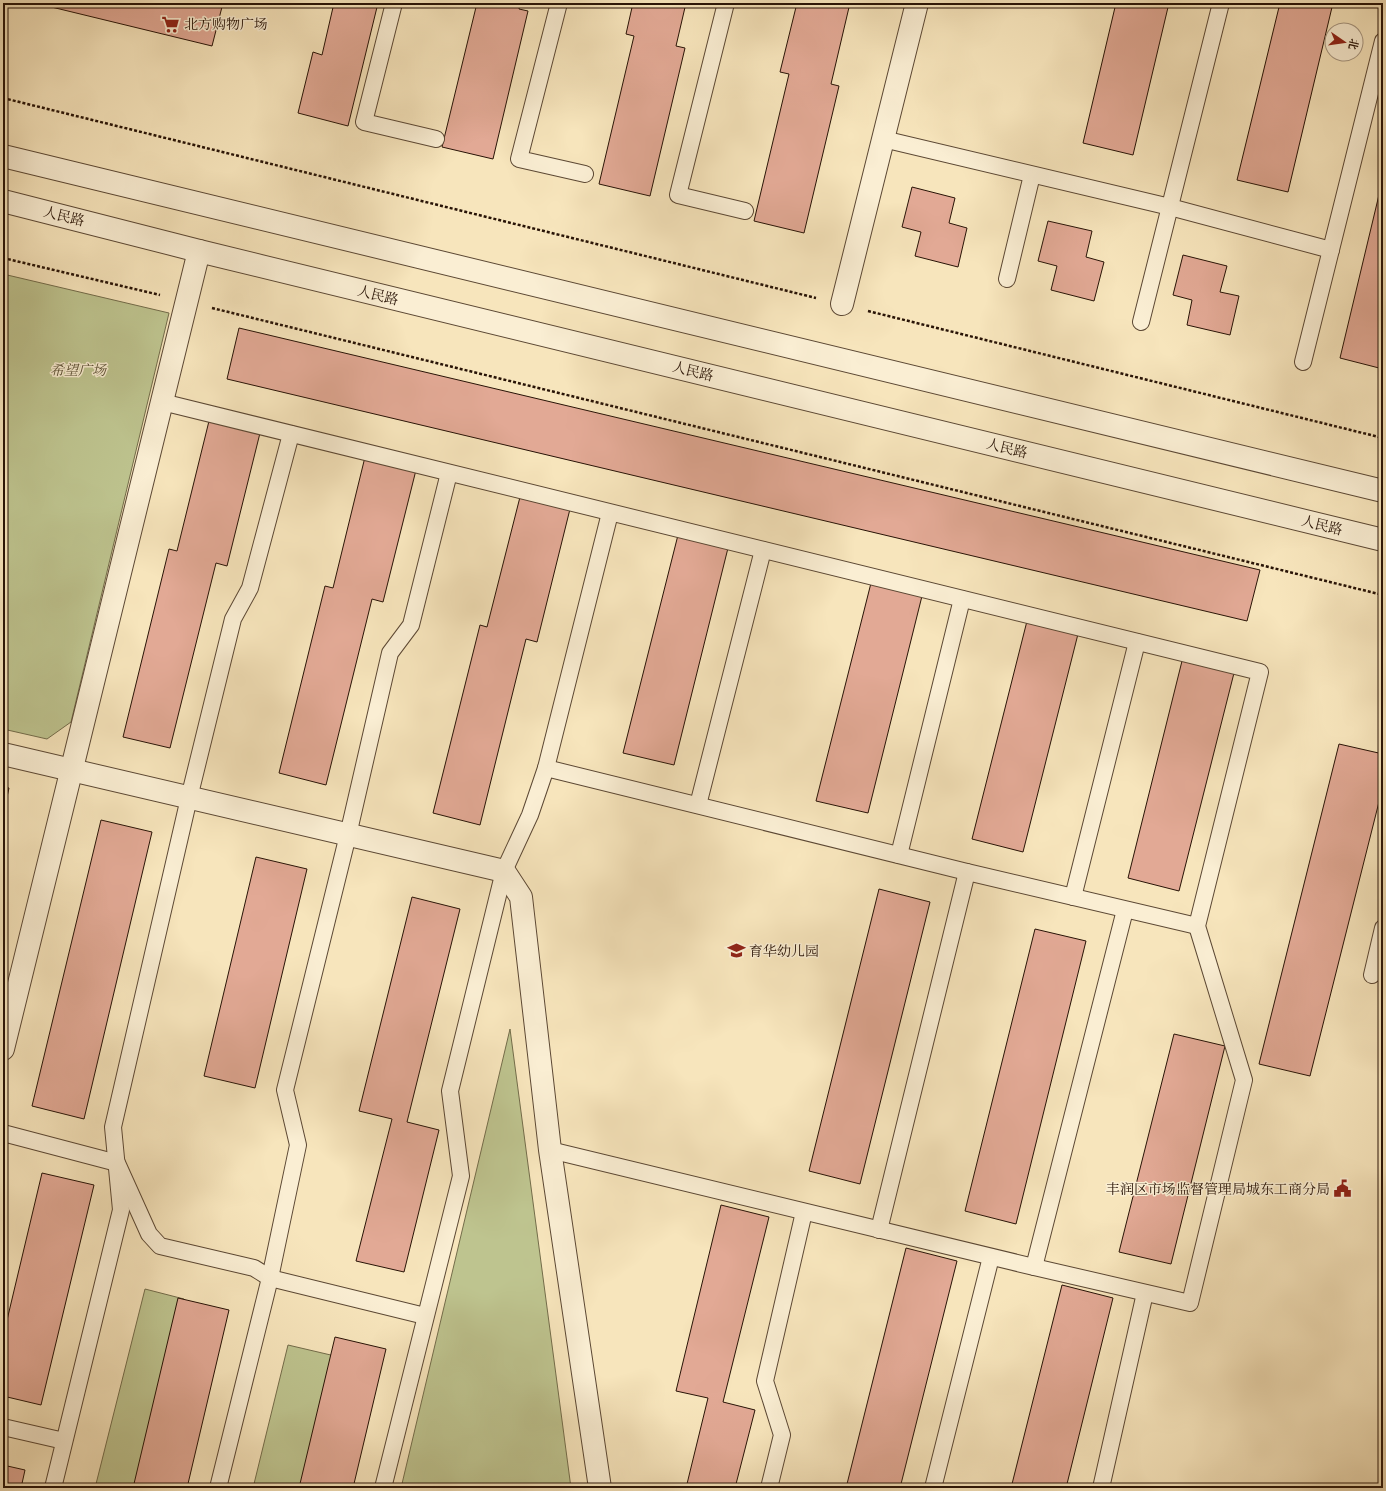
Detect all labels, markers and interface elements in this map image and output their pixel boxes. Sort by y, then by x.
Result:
supermarket icon: 北方购物广场 [161,14,181,34]
place label: 北方购物广场 [184,16,268,34]
north arrow [1324,22,1364,62]
text: 北 [1345,37,1361,51]
street label: 人民路 [41,203,86,231]
street label: 人民路 [355,282,400,310]
street label: 人民路 [670,358,715,386]
park label: 希望广场 [50,362,107,380]
street label: 人民路 [984,435,1029,463]
street label: 人民路 [1299,512,1344,540]
school or university icon: 育华幼儿园 [726,941,746,961]
place label: 育华幼儿园 [749,943,819,961]
public building icon: 丰润区市场监督管理局城东工商分局 [1333,1179,1353,1199]
place label: 丰润区市场监督管理局城东工商分局 [1106,1181,1330,1199]

